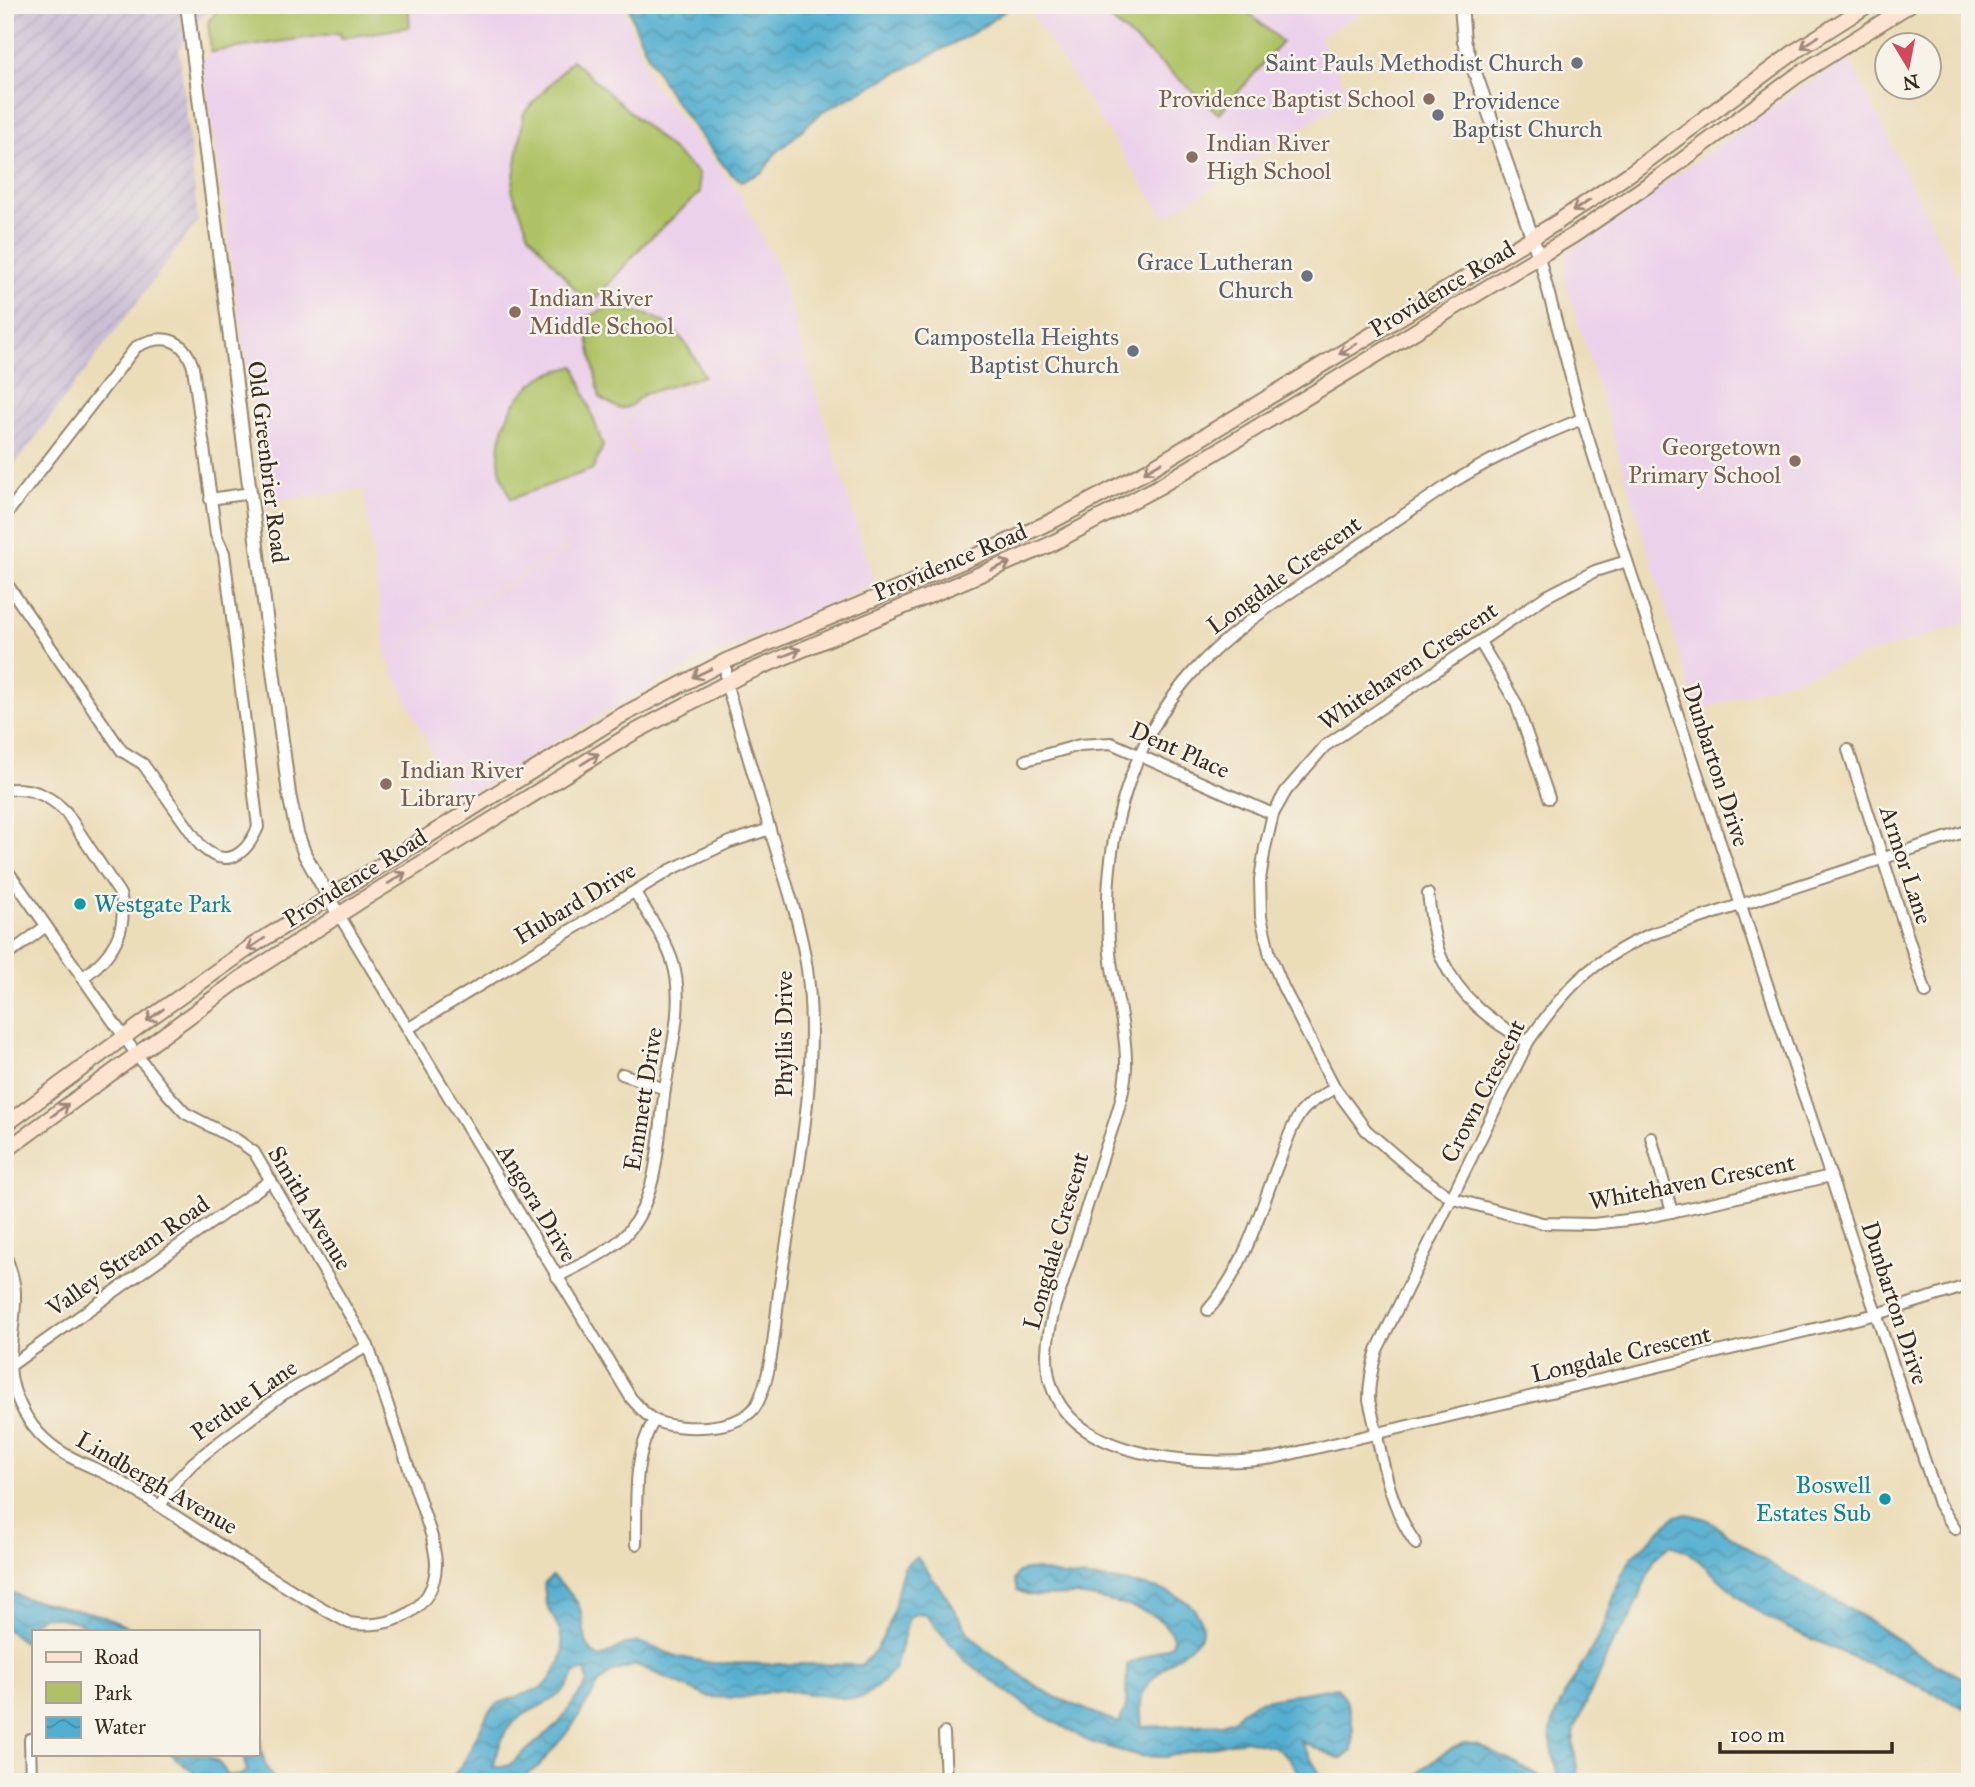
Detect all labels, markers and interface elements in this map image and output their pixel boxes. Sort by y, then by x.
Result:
north arrow [1874,32,1944,102]
one-way arrow [1801,35,1821,49]
place label: Saint Pauls Methodist Church [1265,48,1563,78]
marker: Saint Pauls Methodist Church [1569,55,1585,71]
text: N [1901,70,1921,95]
place label: Providence Baptist School [1158,84,1416,114]
place label: Providence Baptist Church [1452,86,1602,144]
marker: Providence Baptist School [1421,91,1437,107]
marker: Providence Baptist Church [1430,107,1446,123]
place label: Indian River High School [1206,128,1332,186]
marker: Indian River High School [1184,149,1200,165]
one-way arrow [1572,199,1591,214]
street label: Providence Road [1364,234,1520,344]
place label: Grace Lutheran Church [1137,247,1293,305]
marker: Grace Lutheran Church [1299,268,1315,284]
place label: Indian River Middle School [529,283,675,341]
marker: Indian River Middle School [507,304,523,320]
place label: Campostella Heights Baptist Church [914,322,1119,380]
one-way arrow [1339,342,1359,356]
marker: Campostella Heights Baptist Church [1125,343,1141,359]
street label: Old Greenbrier Road [241,359,295,565]
place label: Georgetown Primary School [1628,432,1782,490]
marker: Georgetown Primary School [1787,453,1803,469]
one-way arrow [1144,460,1164,474]
street label: Longdale Crescent [1201,509,1367,641]
street label: Providence Road [869,516,1031,608]
one-way arrow [990,559,1012,572]
street label: Whitehaven Crescent [1313,595,1504,737]
one-way arrow [780,646,802,659]
one-way arrow [692,666,713,680]
street label: Dunbarton Drive [1675,680,1757,850]
street label: Dent Place [1125,715,1235,785]
one-way arrow [580,751,600,765]
place label: Indian River Library [400,755,524,813]
marker: Indian River Library [378,776,394,792]
street label: Armor Lane [1873,801,1939,928]
street label: Providence Road [277,822,433,934]
street label: Hubard Drive [509,855,641,951]
one-way arrow [386,871,406,885]
place label: Westgate Park [94,889,232,919]
marker: Westgate Park [72,896,88,912]
one-way arrow [247,937,267,951]
street label: Phyllis Drive [769,971,799,1097]
one-way arrow [146,1007,165,1022]
street label: Crown Crescent [1434,1014,1532,1168]
street label: Emmett Drive [617,1025,669,1173]
one-way arrow [50,1103,69,1117]
street label: Angora Drive [490,1138,584,1267]
street label: Smith Avenue [261,1140,359,1276]
street label: Whitehaven Crescent [1586,1147,1798,1217]
street label: Longdale Crescent [1016,1148,1096,1333]
street label: Valley Stream Road [40,1189,215,1324]
street label: Dunbarton Drive [1854,1218,1936,1388]
street label: Longdale Crescent [1528,1319,1714,1389]
street label: Perdue Lane [185,1352,303,1448]
street label: Lindbergh Avenue [71,1425,243,1541]
place label: Boswell Estates Sub [1756,1470,1872,1528]
marker: Boswell Estates Sub [1877,1491,1893,1507]
legend [32,1630,259,1756]
text: Road [94,1644,139,1670]
text: Park [94,1680,132,1706]
scale bar [1720,1710,1891,1754]
text: Water [94,1714,146,1740]
text: 100 m [1730,1722,1785,1748]

